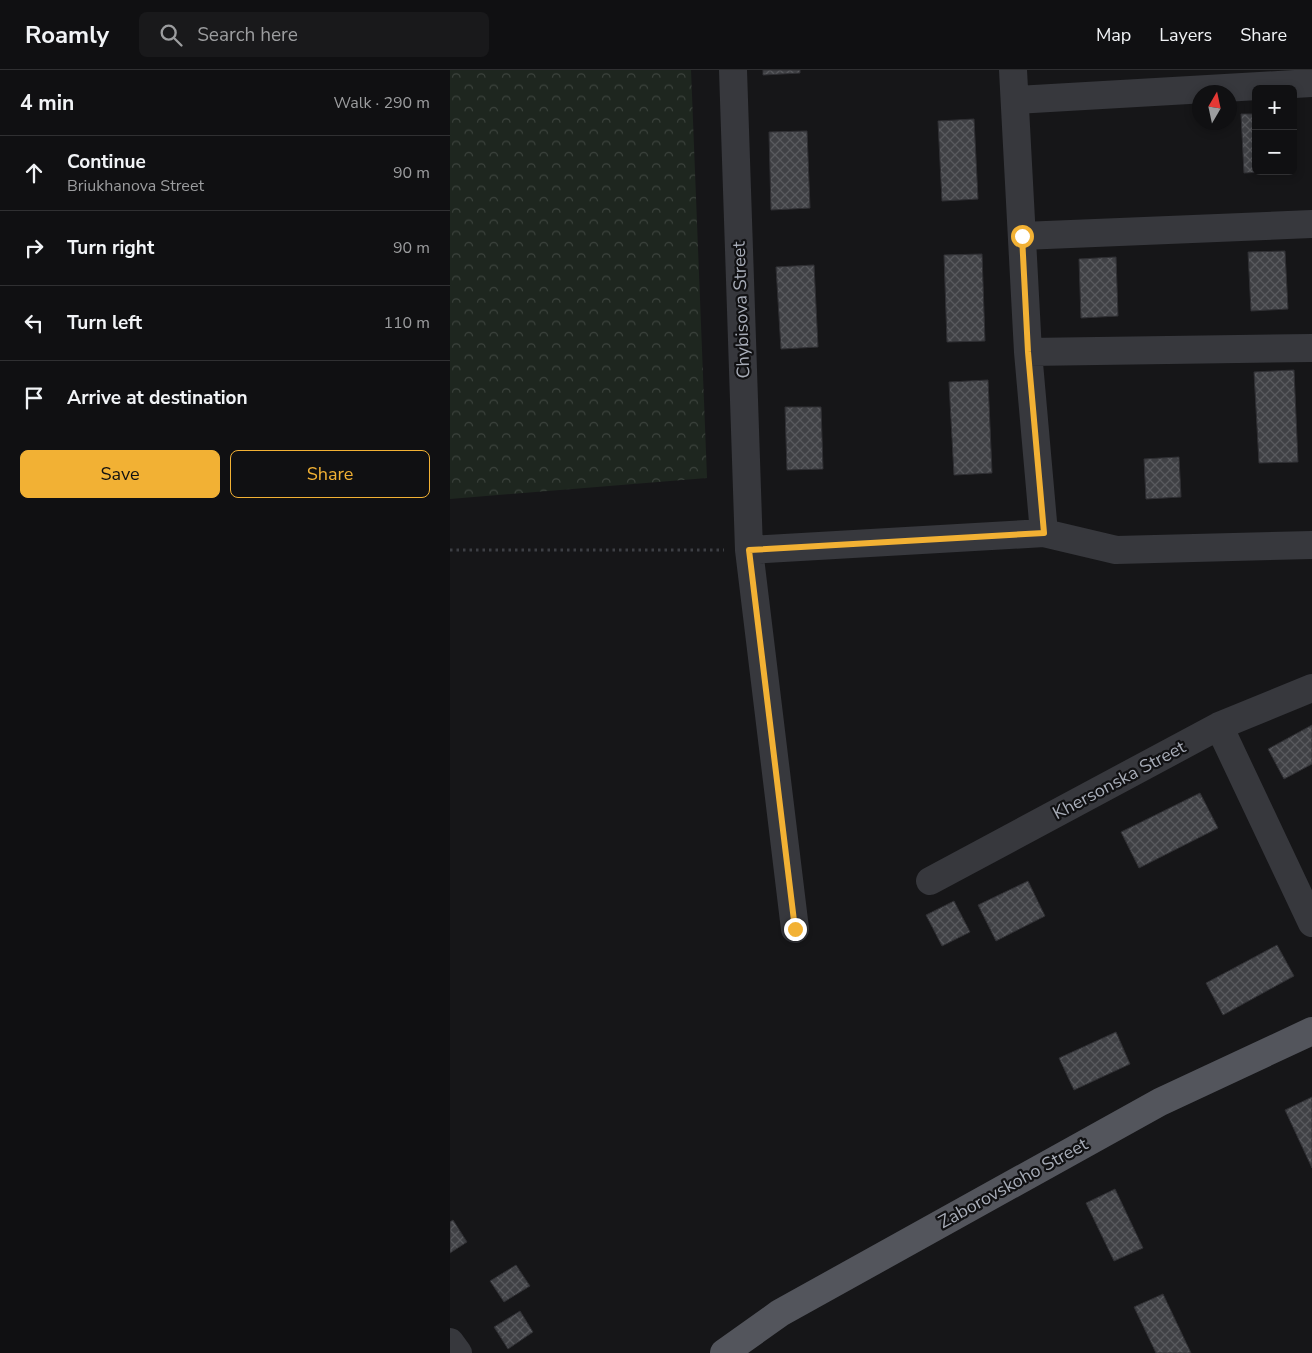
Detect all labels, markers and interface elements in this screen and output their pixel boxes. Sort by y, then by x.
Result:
search box [139,12,489,57]
text: Roamly [25,19,109,51]
icon: search [157,21,185,49]
text: Search here [197,22,298,48]
text: Map [1096,23,1131,47]
text: Layers [1159,23,1212,47]
text: Share [1240,23,1287,47]
north arrow [1192,85,1237,130]
map controls [1252,85,1297,175]
button: + [1252,85,1297,130]
text: 4 min [20,89,74,117]
text: Walk · 290 m [334,92,430,114]
button: − [1252,130,1297,175]
text: Continue [67,149,146,175]
icon: ahead [20,159,48,187]
text: 90 m [393,162,430,184]
text: Briukhanova Street [67,175,204,197]
route start [1011,225,1034,248]
icon: right [20,234,48,262]
text: Turn right [67,235,154,261]
text: 90 m [393,237,430,259]
street label: Chybisova Street [727,240,755,379]
icon: left [20,309,48,337]
text: Turn left [67,310,142,336]
text: 110 m [383,312,430,334]
icon: arrive [20,384,48,412]
text: Arrive at destination [67,385,248,411]
button: Save [20,450,220,498]
button: Share [230,450,430,498]
street label: Khersonska Street [1048,735,1190,825]
route end [784,918,807,941]
street label: Zaborovskoho Street [934,1132,1093,1234]

